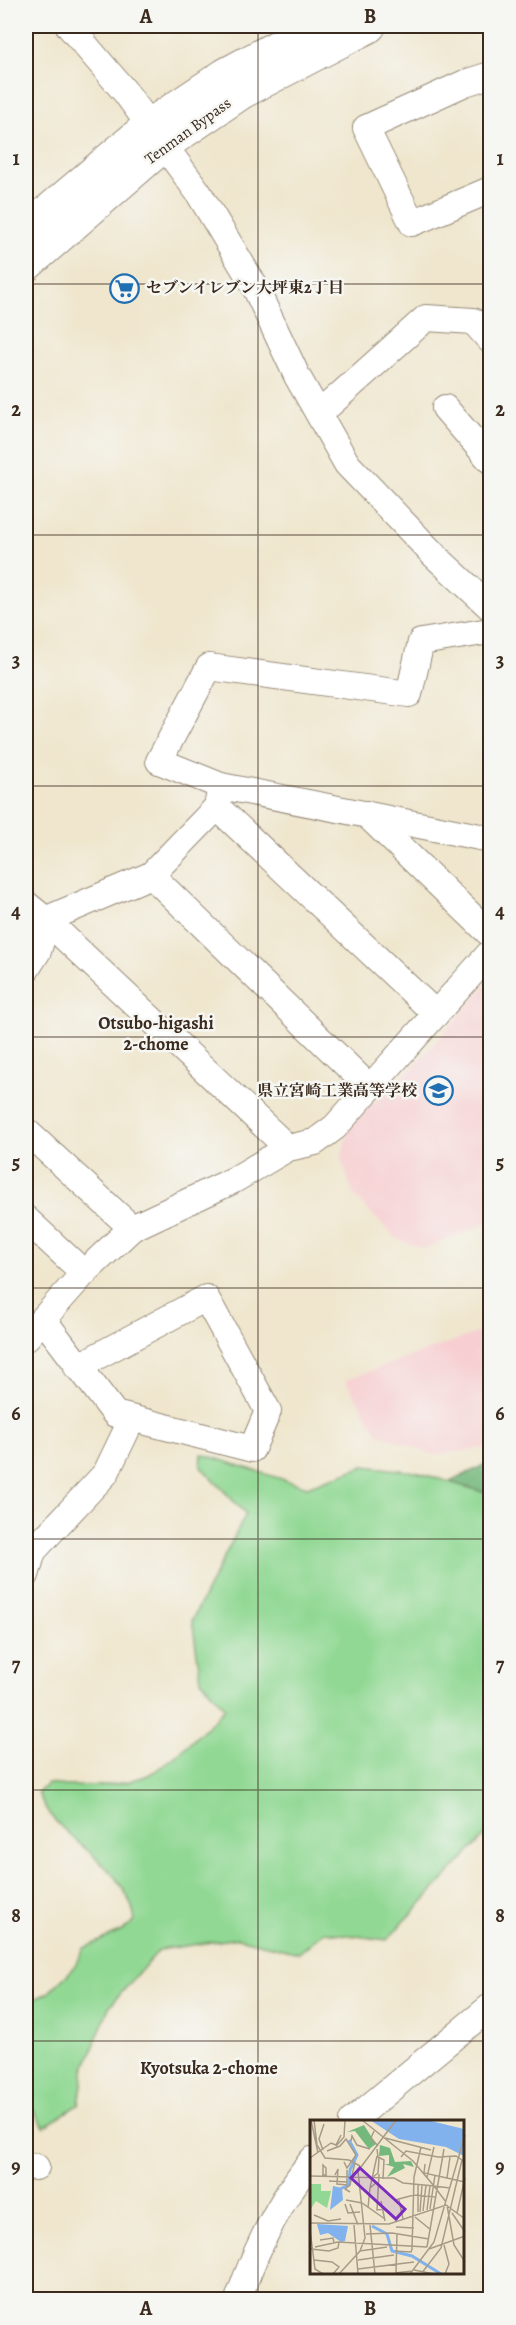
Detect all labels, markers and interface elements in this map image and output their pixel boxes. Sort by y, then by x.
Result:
text: A [139,3,153,30]
text: B [364,3,376,30]
street label: Tenman Bypass [140,92,236,170]
text: 1 [12,145,20,172]
text: 1 [496,145,504,172]
supermarket icon: セブンイレブン大坪東2丁目 [109,272,141,304]
place label: セブンイレブン大坪東2丁目 [146,277,344,299]
text: 2 [11,396,21,423]
text: 2 [495,396,505,423]
text: 3 [12,647,20,674]
text: 3 [496,647,504,674]
text: 4 [11,898,21,925]
text: 4 [495,898,505,925]
district label: Otsubo-higashi 2-chome [98,1011,214,1056]
school or university icon: 県立宮崎工業高等学校 [422,1075,454,1107]
place label: 県立宮崎工業高等学校 [257,1080,418,1102]
text: 5 [12,1149,20,1176]
text: 5 [496,1149,504,1176]
text: 6 [11,1400,21,1427]
text: 6 [495,1400,505,1427]
text: 7 [12,1651,21,1678]
text: 7 [496,1651,505,1678]
text: 8 [11,1902,21,1929]
text: 8 [495,1902,505,1929]
district label: Kyotsuka 2-chome [140,2056,278,2080]
inset map [310,2120,465,2274]
text: 9 [11,2153,21,2180]
text: 9 [495,2153,505,2180]
text: A [139,2295,153,2322]
text: B [364,2295,376,2322]

